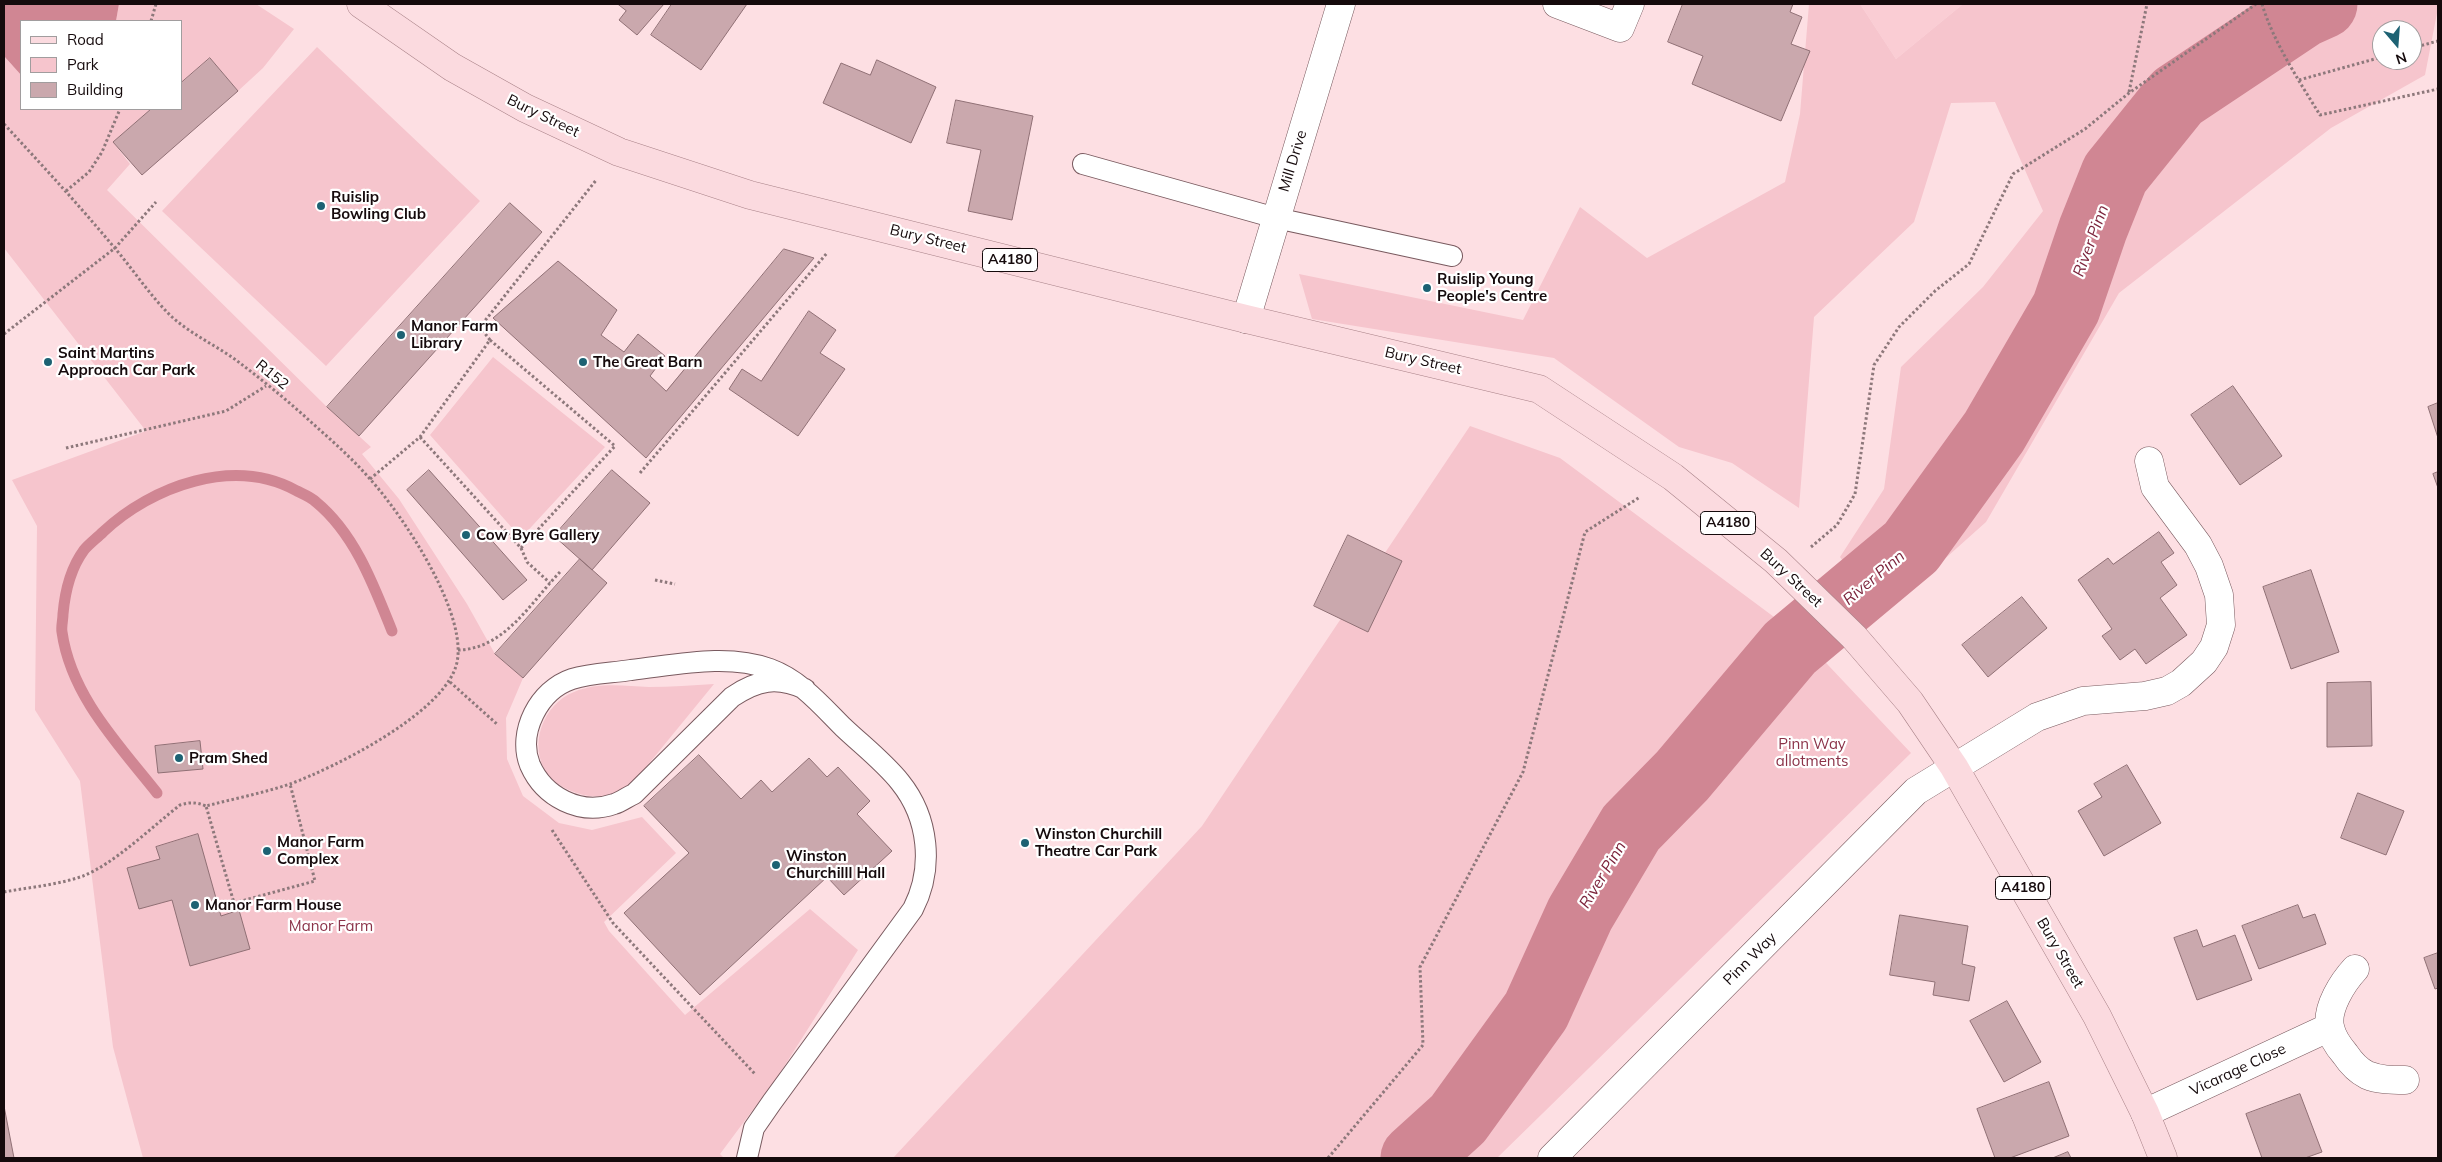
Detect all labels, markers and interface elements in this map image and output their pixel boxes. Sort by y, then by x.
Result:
legend [20,20,182,110]
north arrow [2372,20,2422,70]
text: Road [67,30,104,49]
text: N [2394,48,2409,69]
text: Park [67,55,99,74]
text: Building [67,80,123,99]
street label: Bury Street [504,91,582,141]
street label: Mill Drive [1275,128,1311,194]
place label: Ruislip Bowling Club [331,188,426,223]
marker: Ruislip Bowling Club [315,200,327,212]
water label: River Pinn [2069,203,2113,279]
street label: Bury Street [888,221,968,257]
road number: A4180 [982,248,1038,272]
place label: Ruislip Young People's Centre [1437,270,1547,305]
marker: Ruislip Young People's Centre [1421,282,1433,294]
place label: Manor Farm Library [411,317,498,352]
marker: Manor Farm Library [395,329,407,341]
street label: Bury Street [1383,343,1463,379]
place label: Saint Martins Approach Car Park [58,344,195,379]
place label: The Great Barn [593,353,702,371]
marker: Saint Martins Approach Car Park [42,356,54,368]
street label: R152 [252,356,292,394]
marker: The Great Barn [577,356,589,368]
road number: A4180 [1700,512,1756,534]
place label: Cow Byre Gallery [476,526,599,544]
marker: Cow Byre Gallery [460,529,472,541]
street label: Bury Street [1756,545,1826,611]
water label: River Pinn [1839,547,1909,609]
park label: Pinn Way allotments [1776,735,1848,770]
place label: Pram Shed [189,749,268,767]
marker: Pram Shed [173,752,185,764]
place label: Winston Churchill Theatre Car Park [1035,825,1162,860]
place label: Manor Farm Complex [277,833,364,868]
marker: Winston Churchill Theatre Car Park [1019,837,1031,849]
water label: River Pinn [1575,838,1631,912]
marker: Manor Farm Complex [261,845,273,857]
place label: Winston Churchilll Hall [786,847,885,882]
marker: Winston Churchilll Hall [770,859,782,871]
road number: A4180 [1996,876,2050,900]
place label: Manor Farm House [205,896,342,914]
marker: Manor Farm House [189,899,201,911]
street label: Bury Street [2033,915,2087,991]
park label: Manor Farm [289,917,373,935]
street label: Pinn Way [1720,929,1780,989]
street label: Vicarage Close [2187,1040,2289,1100]

